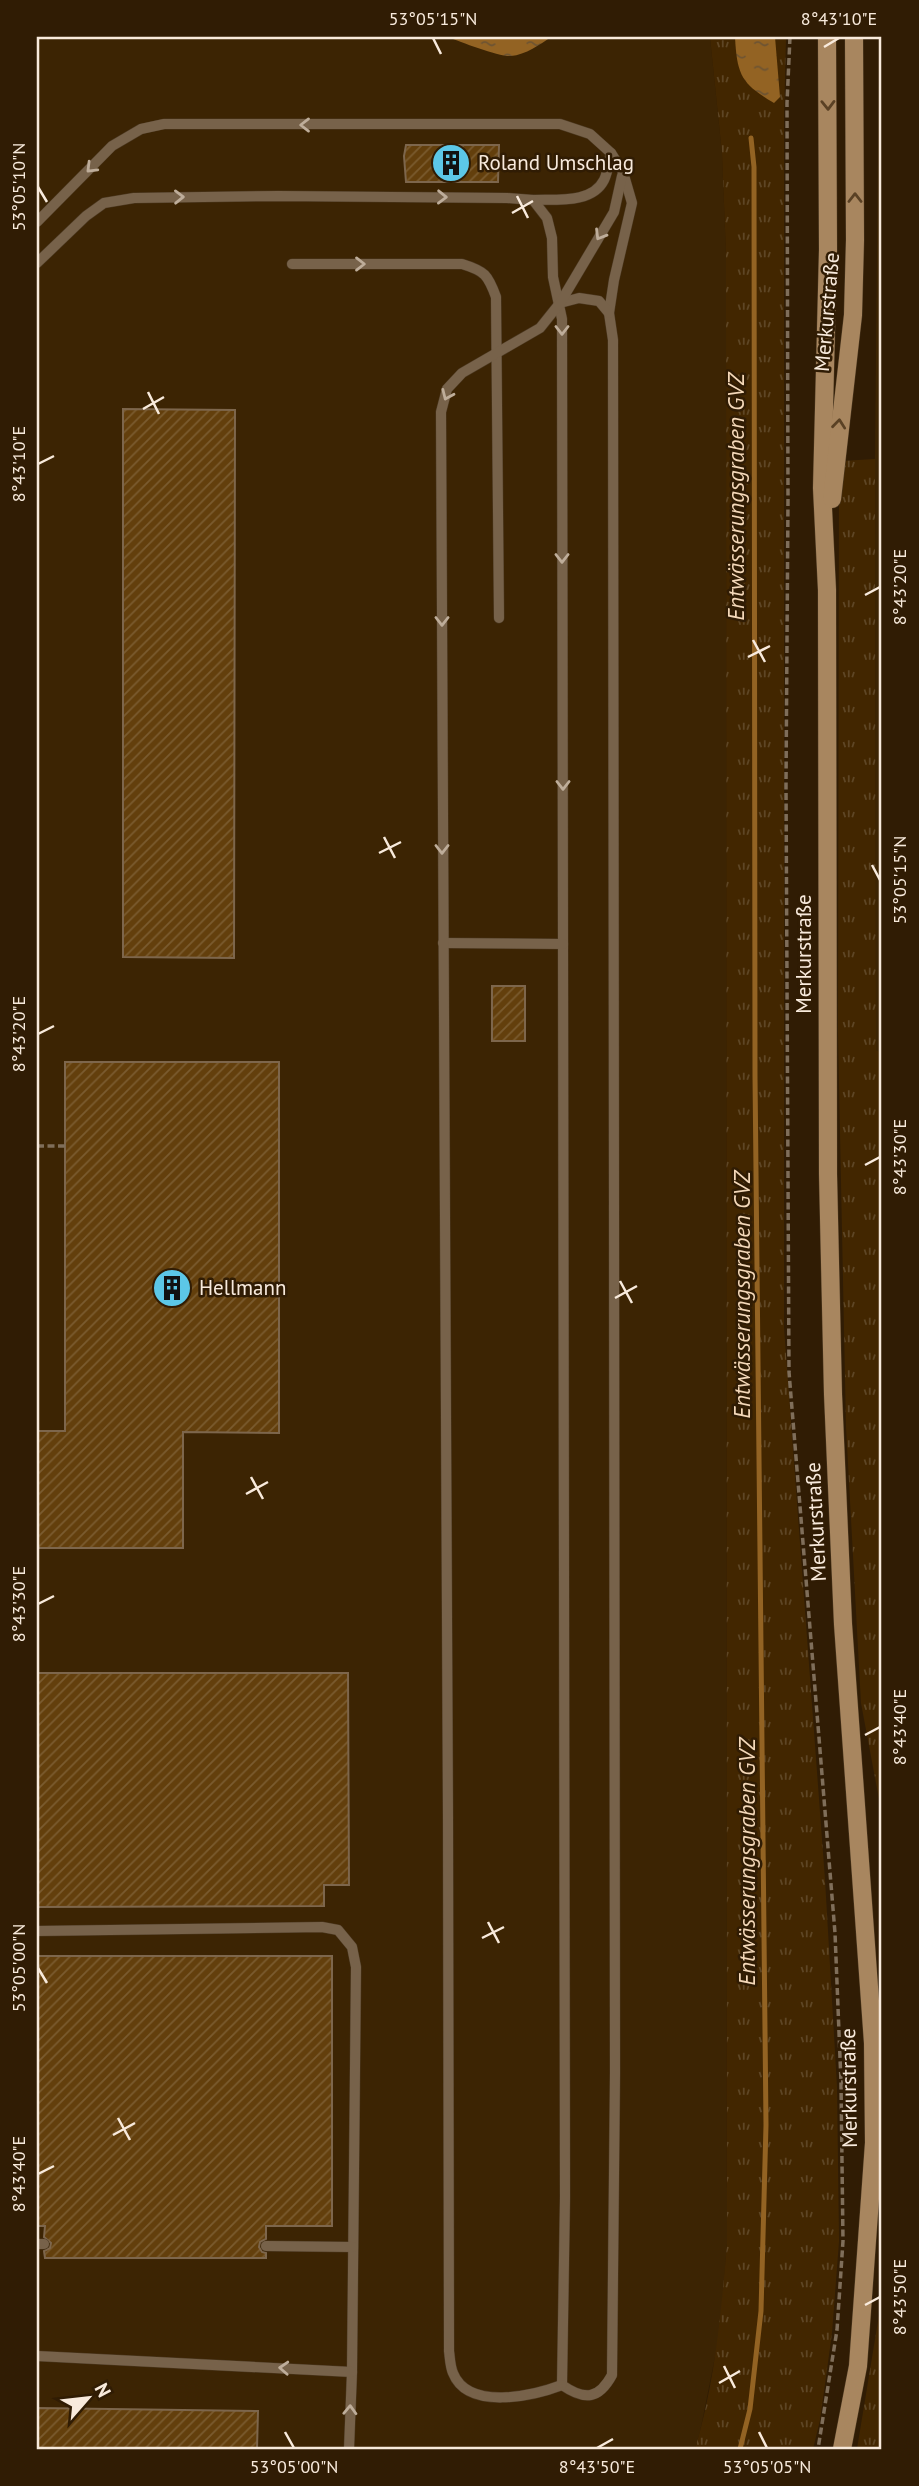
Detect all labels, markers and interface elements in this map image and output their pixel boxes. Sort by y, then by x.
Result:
text: 53°05'15"N [389,7,477,30]
text: 8°43'10"E [801,7,877,30]
one-way arrow [820,100,835,111]
one-way arrow [299,117,309,133]
building icon: Roland Umschlag [430,142,472,184]
text: 53°05'10"N [7,143,30,231]
place label: Roland Umschlag [478,149,634,176]
one-way arrow [86,159,99,172]
one-way arrow [175,189,185,205]
one-way arrow [438,189,448,205]
one-way arrow [847,192,863,202]
one-way arrow [595,228,608,241]
street label: Merkurstraße [808,251,845,373]
one-way arrow [356,256,366,272]
one-way arrow [554,325,570,336]
water label: Entwässerungsgraben GVZ [721,371,750,621]
one-way arrow [441,388,455,400]
one-way arrow [832,418,847,430]
text: 8°43'10"E [7,426,30,502]
text: 8°43'20"E [888,549,911,625]
one-way arrow [554,553,570,563]
one-way arrow [434,616,449,627]
one-way arrow [555,780,571,791]
text: 53°05'15"N [888,836,911,924]
one-way arrow [434,844,450,854]
street label: Merkurstraße [790,894,817,1014]
text: 8°43'20"E [7,996,30,1072]
text: 8°43'30"E [888,1119,911,1195]
water label: Entwässerungsgraben GVZ [727,1169,756,1419]
building icon: Hellmann [151,1267,193,1309]
place label: Hellmann [199,1274,287,1301]
street label: Merkurstraße [799,1462,832,1582]
text: 8°43'30"E [7,1566,30,1642]
text: 8°43'40"E [888,1689,911,1765]
water label: Entwässerungsgraben GVZ [732,1736,761,1986]
text: 53°05'00"N [7,1924,30,2012]
street label: Merkurstraße [834,2028,863,2148]
text: 8°43'40"E [7,2136,30,2212]
text: 8°43'50"E [888,2259,911,2335]
one-way arrow [278,2361,289,2376]
north arrow [52,2364,122,2434]
text: N [89,2379,117,2401]
one-way arrow [343,2405,358,2416]
text: 53°05'00"N [250,2455,338,2478]
text: 8°43'50"E [559,2455,635,2478]
text: 53°05'05"N [723,2455,811,2478]

